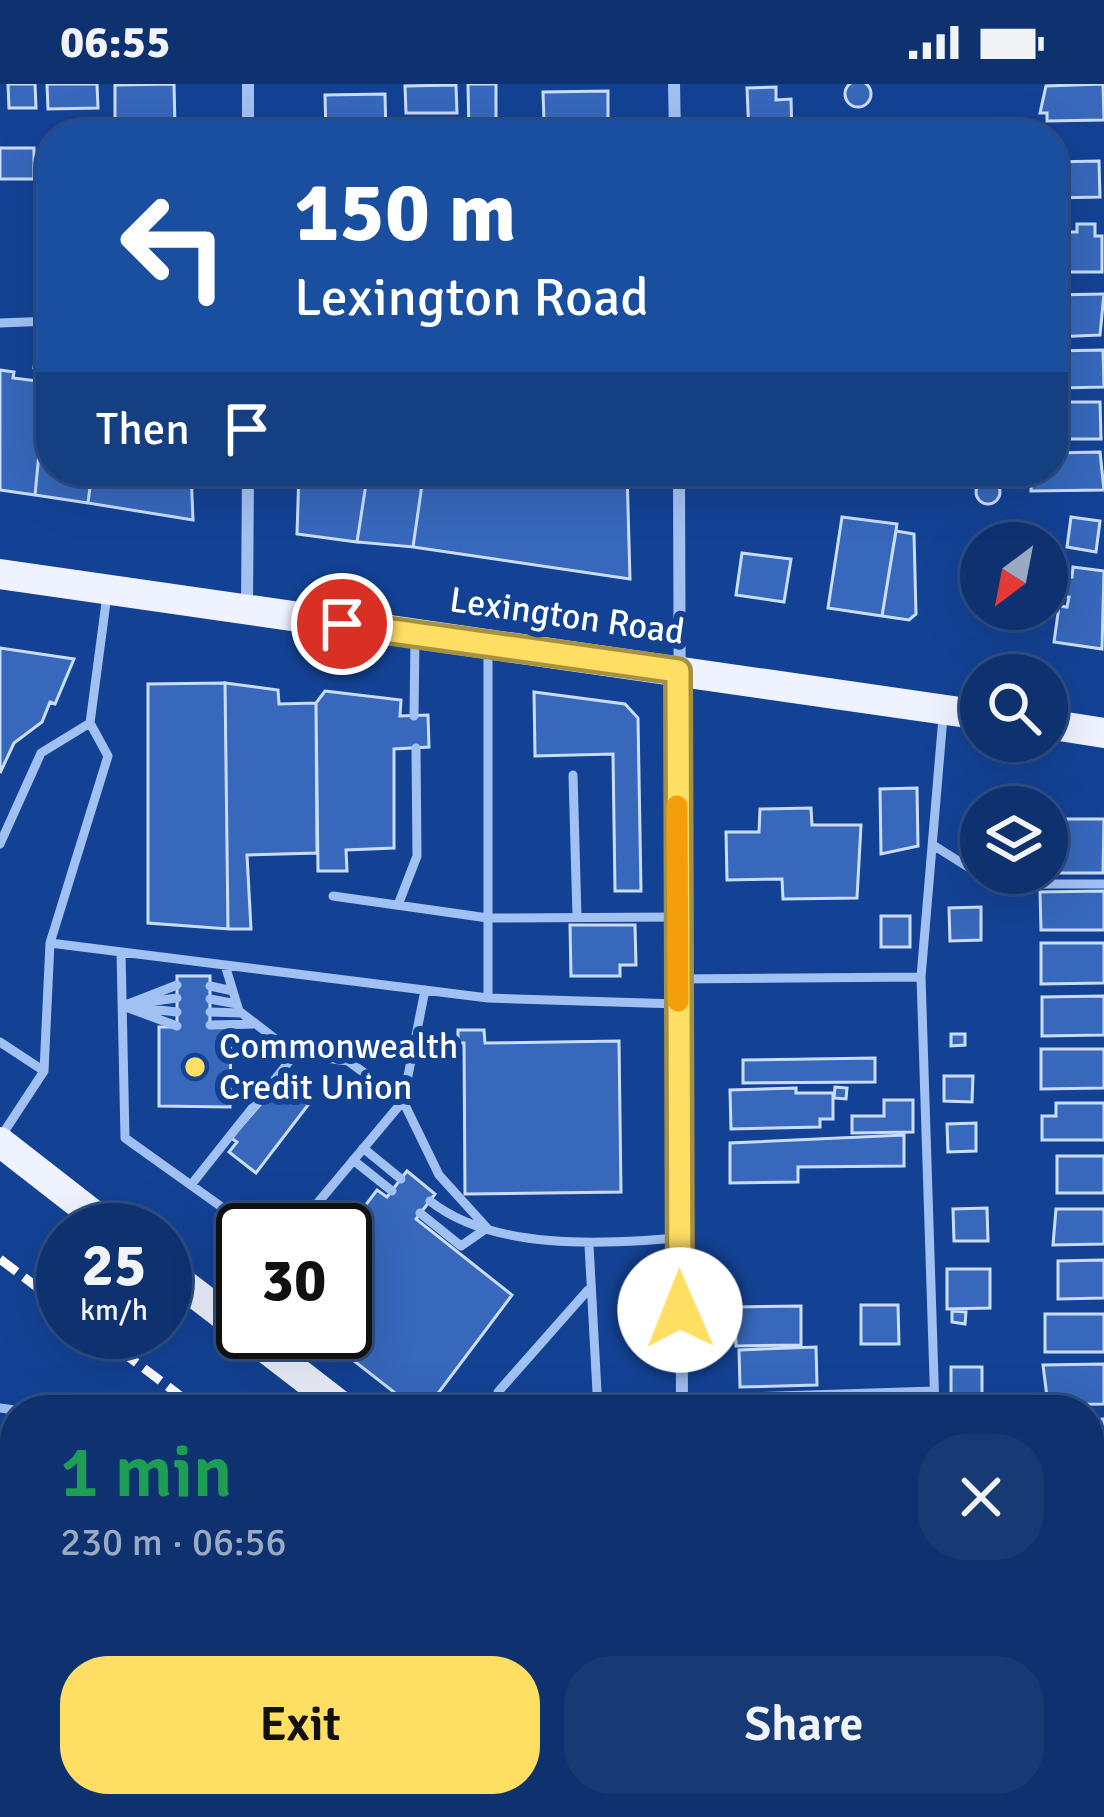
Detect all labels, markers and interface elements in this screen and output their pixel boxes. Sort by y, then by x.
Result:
text: 06:55 [60,15,170,70]
text: 150 m [294,161,516,265]
icon: left [96,168,252,324]
text: Lexington Road [294,264,649,331]
icon: arrive [214,396,280,462]
text: Then [96,402,190,457]
north arrow [960,522,1068,630]
map controls [960,522,1068,894]
pin [291,573,393,675]
street label: Lexington Road [447,577,687,655]
icon: arrive [309,591,375,657]
button: search [960,654,1068,762]
button: layers [960,786,1068,894]
place label: Commonwealth Credit Union [219,1024,458,1110]
marker: Commonwealth Credit Union [182,1054,208,1080]
speed limit sign: 30 [216,1203,372,1359]
text: 25 [82,1229,146,1303]
position arrow [617,1247,743,1373]
text: km/h [80,1292,148,1329]
text: 1 min [60,1428,232,1517]
button: close [918,1434,1044,1560]
text: 230 m · 06:56 [60,1518,287,1566]
button: Exit [60,1656,540,1794]
button: Share [564,1656,1044,1794]

